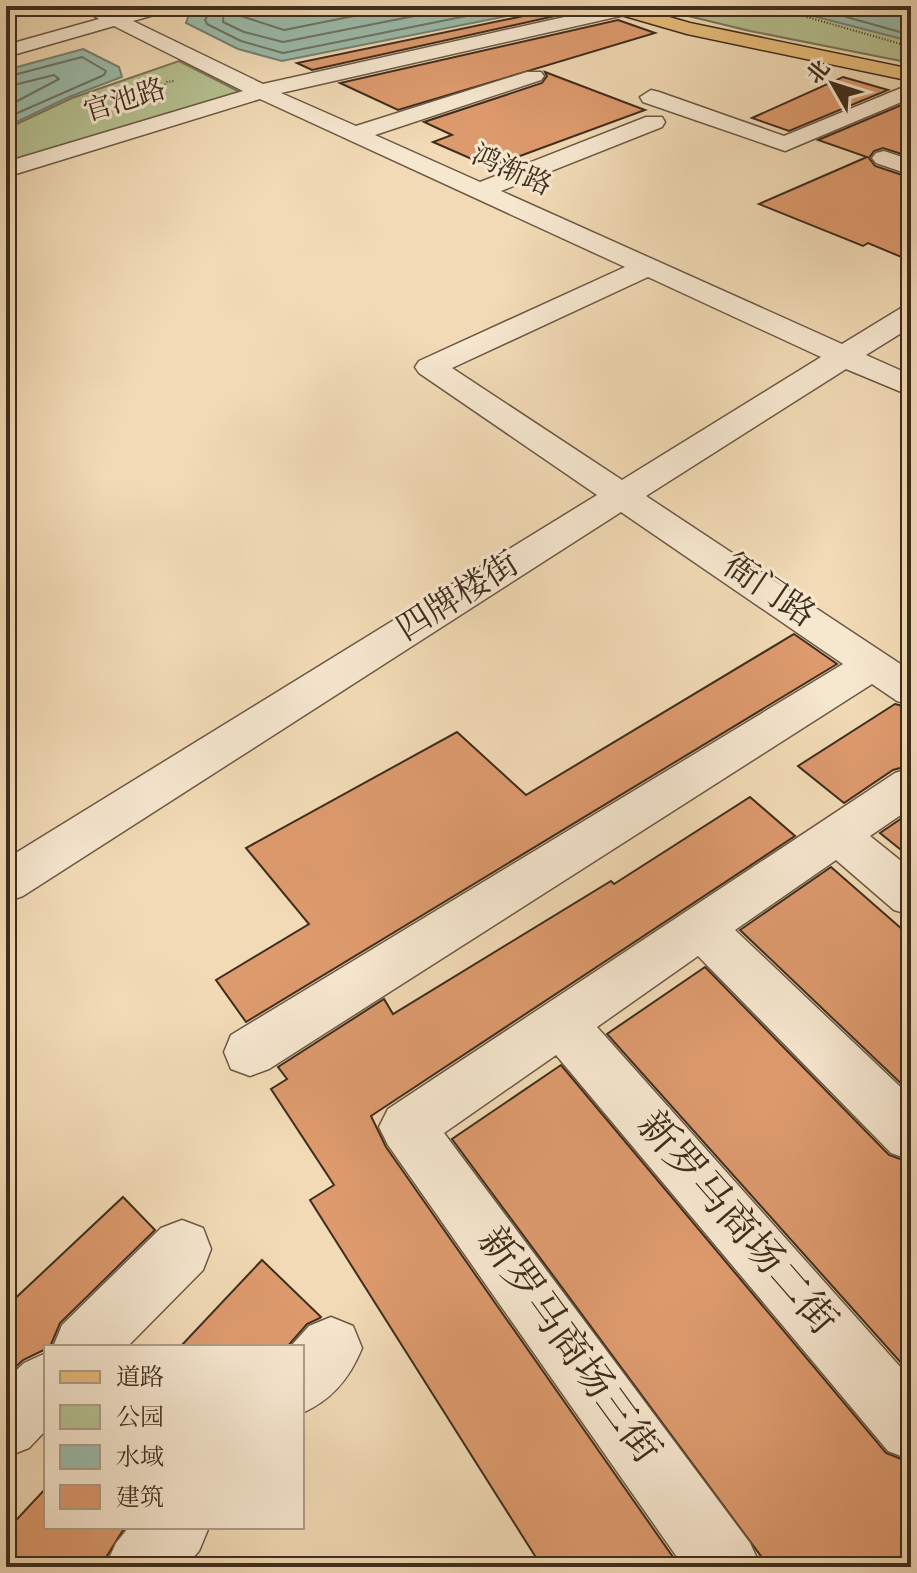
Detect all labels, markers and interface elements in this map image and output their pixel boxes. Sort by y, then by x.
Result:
north arrow [793,44,873,124]
text: 北 [800,55,839,92]
street label: 官池路 [79,71,171,133]
street label: 鸿渐路 [464,137,558,207]
street label: 四牌楼街 [388,541,530,655]
street label: 衙门路 [712,543,824,641]
street label: 新罗马商场二街 [622,1101,848,1349]
street label: 新罗马商场三街 [462,1217,672,1477]
legend [44,1345,304,1529]
text: 道路 [116,1362,164,1396]
text: 公园 [116,1402,164,1436]
text: 水域 [116,1442,164,1476]
text: 建筑 [116,1482,164,1516]

